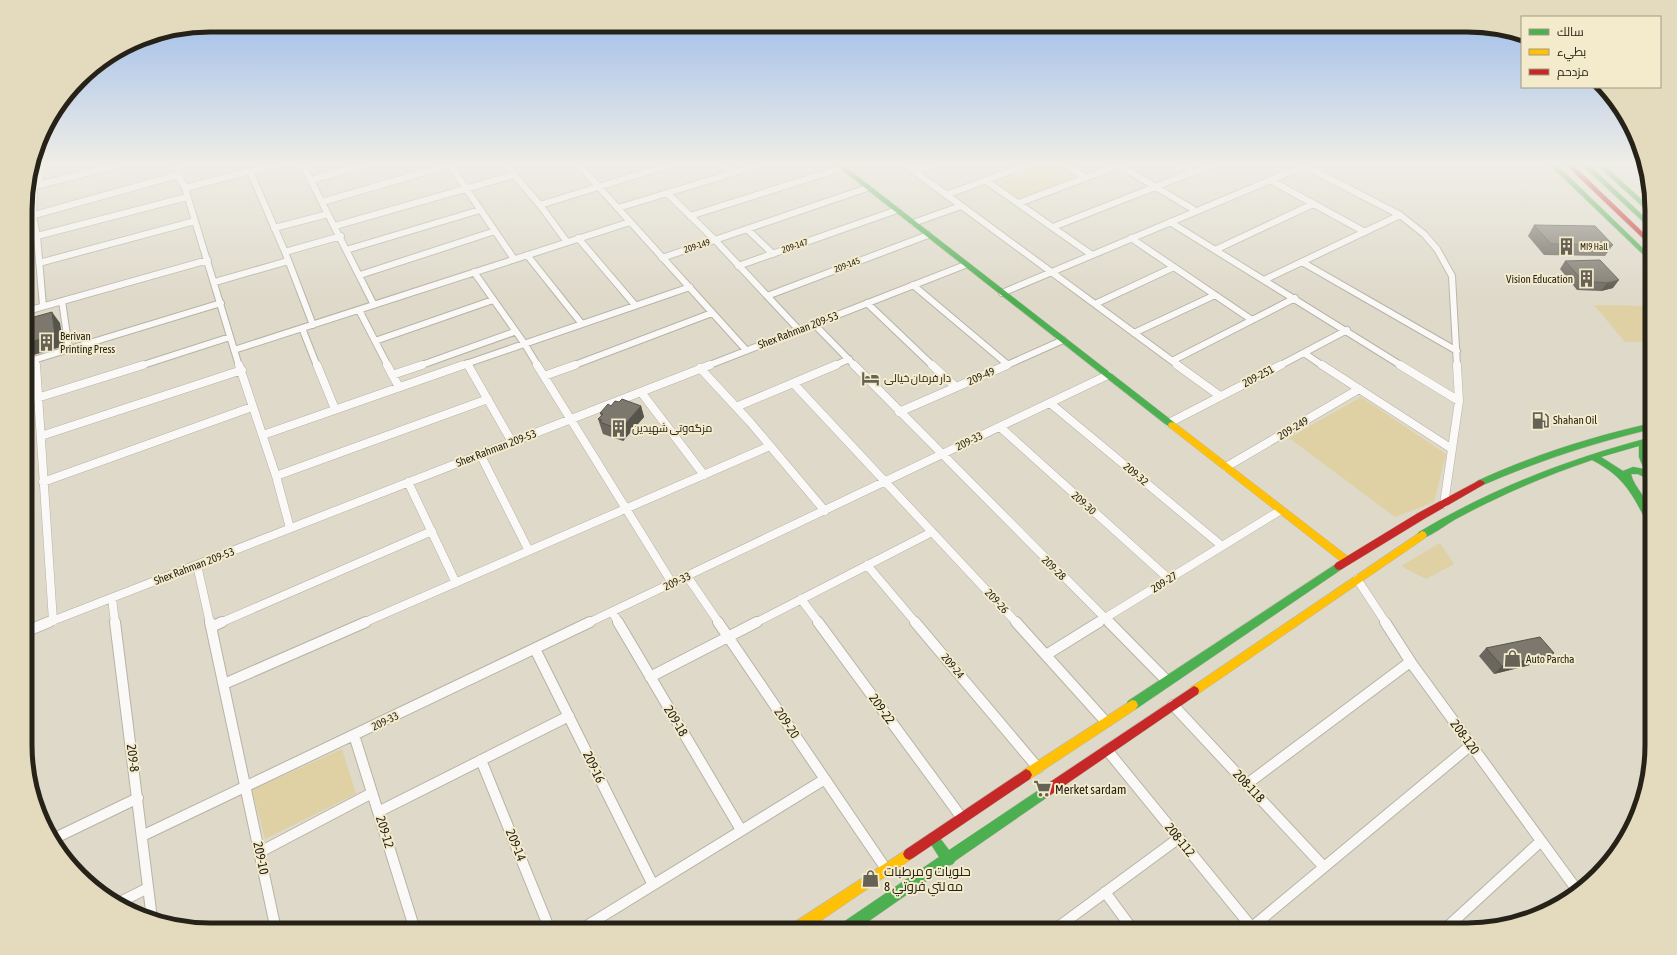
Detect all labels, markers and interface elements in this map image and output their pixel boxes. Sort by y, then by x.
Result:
legend [1521,16,1661,88]
text: سالك [1557,25,1584,39]
text: بطيء [1557,45,1586,62]
text: مزدحم [1557,65,1589,80]
street label: 209-149 [683,237,711,255]
street label: 209-147 [781,237,809,255]
building icon: MI9 Hall [1557,237,1577,257]
place label: MI9 Hall [1580,242,1609,252]
street label: 209-145 [833,255,861,275]
building icon: Vision Education [1576,269,1596,289]
place label: Vision Education [1506,273,1573,285]
street label: Shex Rahman 209-53 [756,309,840,351]
place label: Berivan Printing Press [60,330,115,355]
building icon: Berivan Printing Press [37,332,57,352]
street label: 209-251 [1240,363,1276,389]
street label: 209-49 [965,365,997,387]
hotel icon: دار فرمان خیالی [861,368,881,388]
place label: دار فرمان خیالی [884,372,951,385]
fuel station icon: Shahan Oil [1530,410,1550,430]
street label: 209-249 [1275,414,1311,442]
place label: Shahan Oil [1553,414,1597,426]
building icon: مزگه‌وتی شهیدین [609,418,629,438]
place label: مزگه‌وتی شهیدین [632,422,712,435]
street label: Shex Rahman 209-53 [454,427,538,469]
street label: 209-33 [954,429,984,453]
street label: 209-32 [1121,460,1151,488]
street label: 209-30 [1069,489,1099,517]
street label: Shex Rahman 209-53 [152,545,236,587]
street label: 209-28 [1040,554,1068,582]
street label: 209-27 [1149,569,1179,595]
street label: 209-33 [661,570,693,592]
street label: 209-26 [983,586,1011,616]
shop icon: Auto Parcha [1503,649,1523,669]
street label: 209-24 [939,651,967,681]
place label: Auto Parcha [1526,653,1575,665]
street label: 209-22 [866,691,898,727]
street label: 209-18 [661,703,691,739]
street label: 209-20 [771,705,803,741]
street label: 209-33 [370,709,400,733]
street label: 208-120 [1447,717,1483,757]
street label: 209-8 [124,743,142,773]
street label: 209-16 [580,749,608,785]
street label: 208-118 [1230,767,1268,805]
supermarket icon: Merket sardam [1032,779,1052,799]
place label: Merket sardam [1055,782,1126,797]
street label: 209-12 [373,814,397,850]
street label: 208-112 [1162,820,1198,860]
street label: 209-14 [503,827,529,863]
street label: 209-10 [250,840,272,876]
place label: حلويات و مرطبات مه لتي فروتي 8 [884,864,971,897]
shop icon: حلويات و مرطبات مه لتي فروتي 8 [861,868,881,888]

